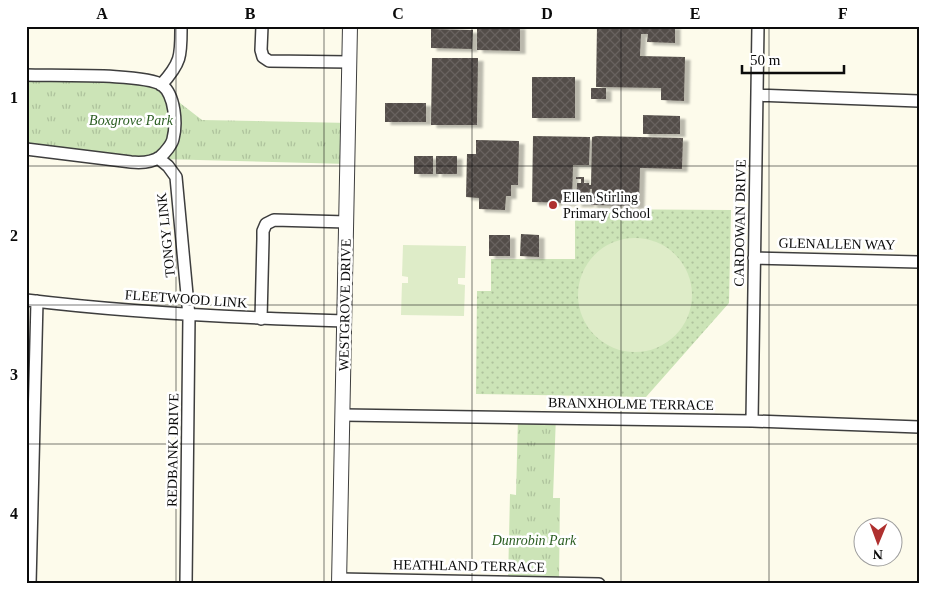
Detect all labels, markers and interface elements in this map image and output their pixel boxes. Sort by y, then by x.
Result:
text: A [96,5,108,22]
text: B [245,5,256,22]
text: C [392,5,404,22]
text: D [541,5,553,22]
text: E [690,5,700,22]
text: F [838,5,848,22]
scale bar [742,42,845,74]
text: 50 m [750,52,781,68]
text: 1 [10,89,18,106]
park label: Boxgrove Park [89,113,174,128]
street label: CARDOWAN DRIVE [731,159,749,287]
place label: Ellen Stirling Primary School [563,190,651,221]
street label: TONGY LINK [154,192,178,278]
marker: Ellen Stirling Primary School [547,199,559,211]
text: 2 [10,227,18,244]
street label: GLENALLEN WAY [778,235,896,253]
street label: WESTGROVE DRIVE [336,239,354,371]
street label: FLEETWOOD LINK [124,287,248,311]
text: 3 [10,366,18,383]
street label: REDBANK DRIVE [165,393,181,507]
street label: BRANXHOLME TERRACE [548,395,714,413]
text: 4 [10,505,18,522]
north arrow [852,518,902,568]
park label: Dunrobin Park [491,533,577,548]
text: N [873,547,883,562]
street label: HEATHLAND TERRACE [393,557,545,575]

